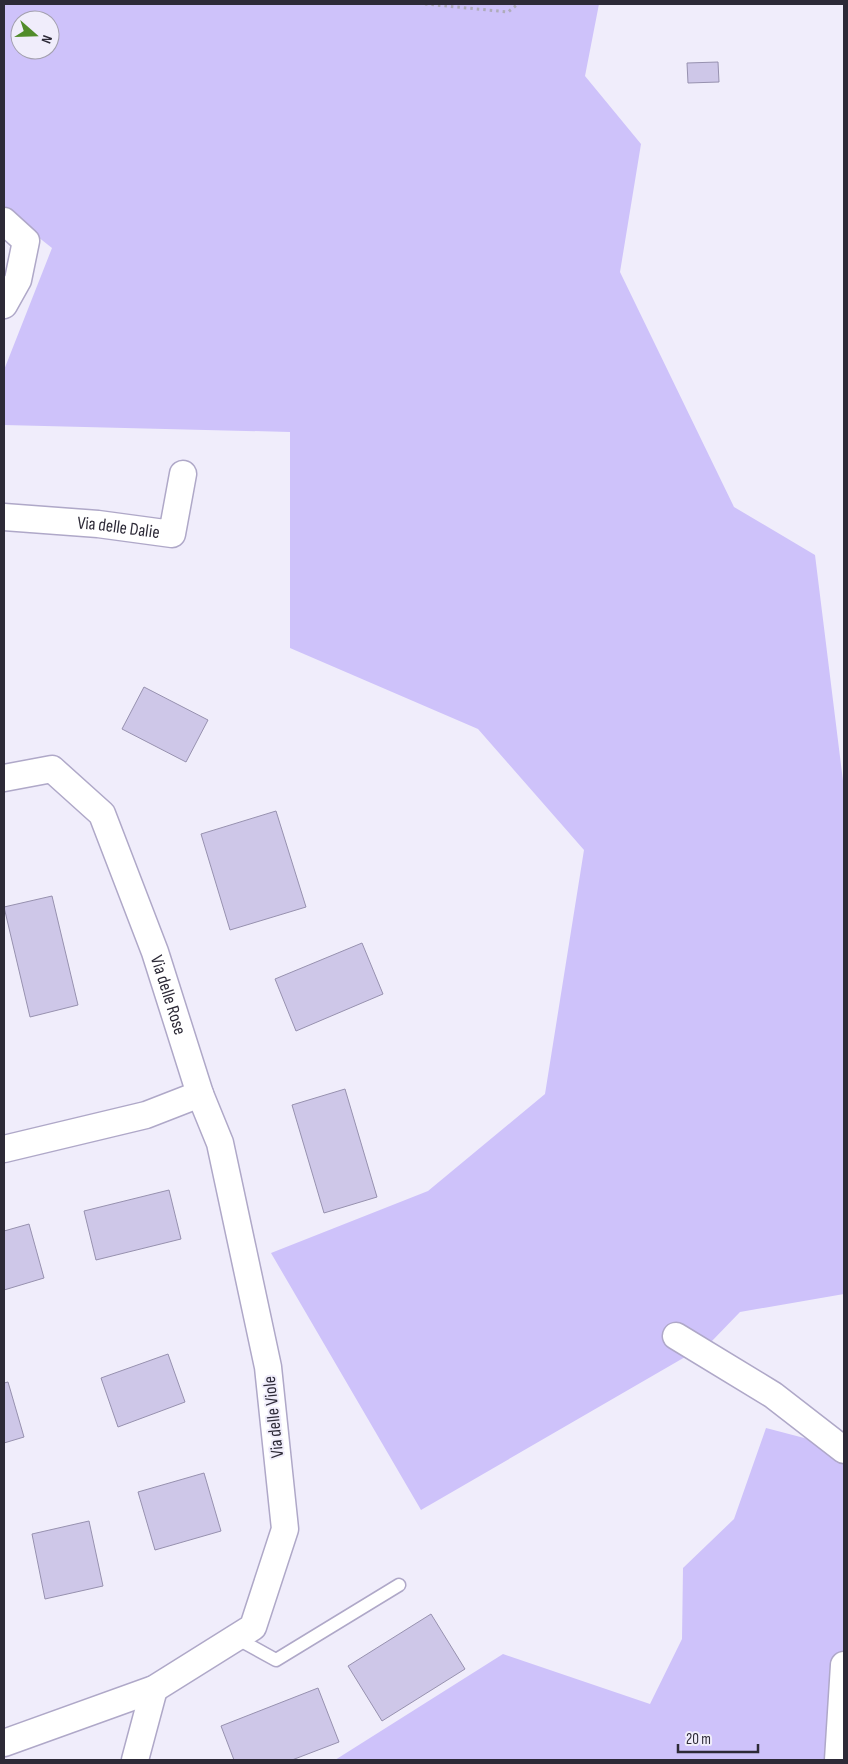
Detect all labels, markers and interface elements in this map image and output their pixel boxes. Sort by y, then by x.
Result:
north arrow [10,10,60,60]
text: N [37,33,56,46]
street label: Via delle Dalie [77,512,161,543]
street label: Via delle Rose [146,953,191,1037]
street label: Via delle Viole [259,1375,288,1459]
scale bar [678,1722,758,1754]
text: 20 m [686,1730,711,1749]

